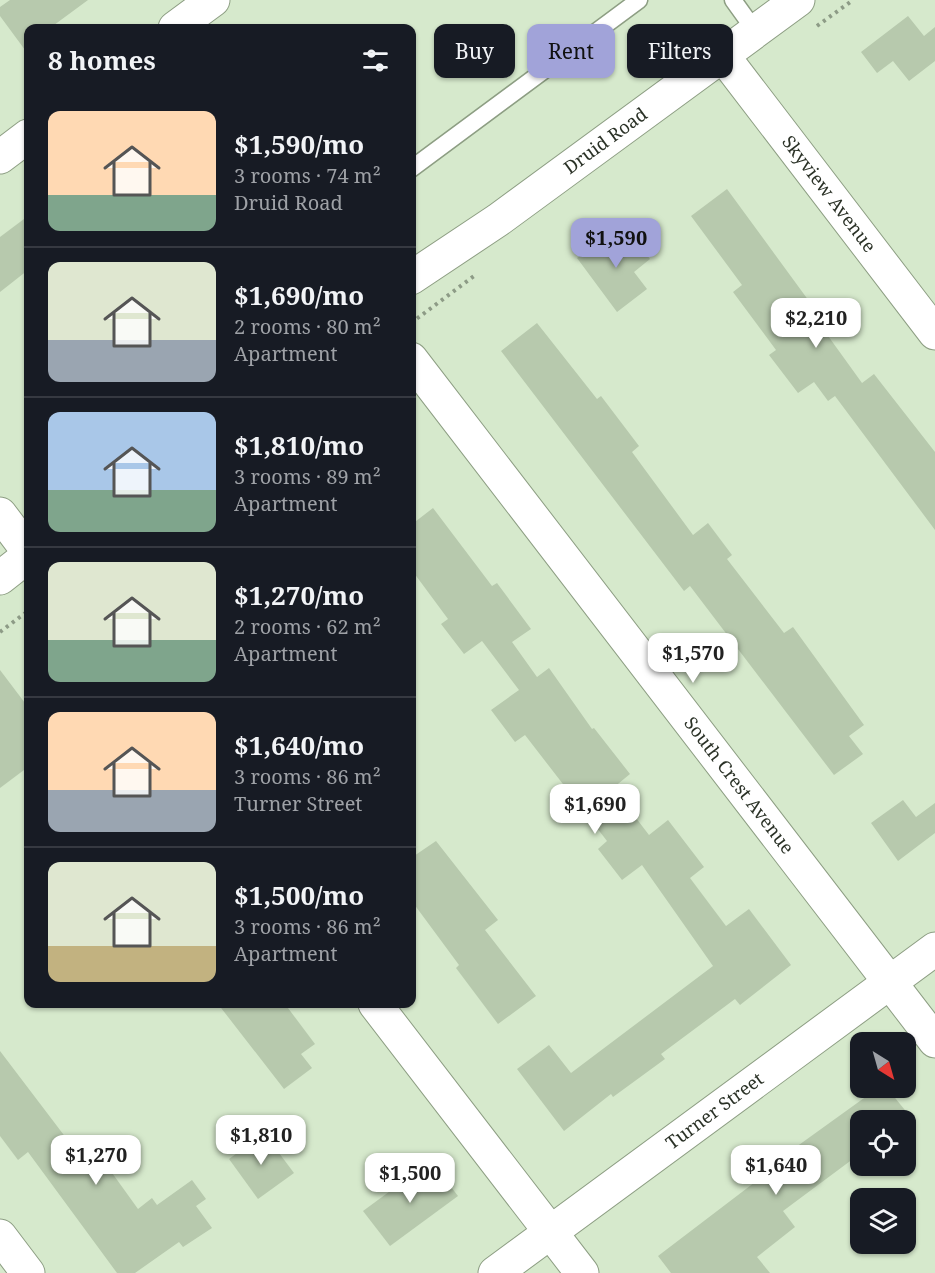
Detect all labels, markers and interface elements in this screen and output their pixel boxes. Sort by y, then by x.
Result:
chip: Buy [434,24,515,78]
chip: Rent [527,24,615,78]
chip: Filters [627,24,733,78]
text: 8 homes [48,42,156,78]
icon: filters [359,44,392,77]
street label: Druid Road [558,102,652,179]
text: $1,590/mo [234,126,364,162]
street label: Skyview Avenue [777,130,882,257]
icon: home [96,135,168,207]
text: 3 rooms · 74 m² [234,162,381,189]
text: Druid Road [234,189,343,216]
pin: $1,590 [567,218,665,269]
text: $1,590 [585,224,647,251]
text: $1,690/mo [234,277,364,313]
icon: home [96,286,168,358]
pin: $2,210 [767,298,865,349]
text: $2,210 [785,304,847,331]
text: 2 rooms · 80 m² [234,313,381,340]
text: Apartment [234,340,338,367]
text: $1,810/mo [234,427,364,463]
icon: home [96,436,168,508]
text: 3 rooms · 89 m² [234,463,381,490]
text: Apartment [234,490,338,517]
text: $1,270/mo [234,577,364,613]
icon: home [96,586,168,658]
text: 2 rooms · 62 m² [234,613,381,640]
pin: $1,570 [644,633,742,684]
text: $1,570 [662,639,724,666]
text: Apartment [234,640,338,667]
street label: South Crest Avenue [679,712,800,858]
text: $1,640/mo [234,727,364,763]
icon: home [96,736,168,808]
text: 3 rooms · 86 m² [234,763,381,790]
pin: $1,690 [546,784,644,835]
text: Turner Street [234,790,362,817]
text: $1,690 [564,790,626,817]
text: $1,500/mo [234,877,364,913]
icon: home [96,886,168,958]
text: 3 rooms · 86 m² [234,913,381,940]
text: Apartment [234,940,338,967]
north arrow [850,1032,916,1098]
map controls [850,1032,916,1254]
street label: Turner Street [661,1066,768,1154]
button: locate [850,1110,916,1176]
pin: $1,810 [212,1115,310,1166]
text: $1,810 [230,1121,292,1148]
pin: $1,270 [47,1135,145,1186]
text: $1,270 [65,1141,127,1168]
pin: $1,640 [727,1145,825,1196]
text: $1,640 [745,1151,807,1178]
pin: $1,500 [361,1153,459,1204]
text: $1,500 [379,1159,441,1186]
button: layers [850,1188,916,1254]

